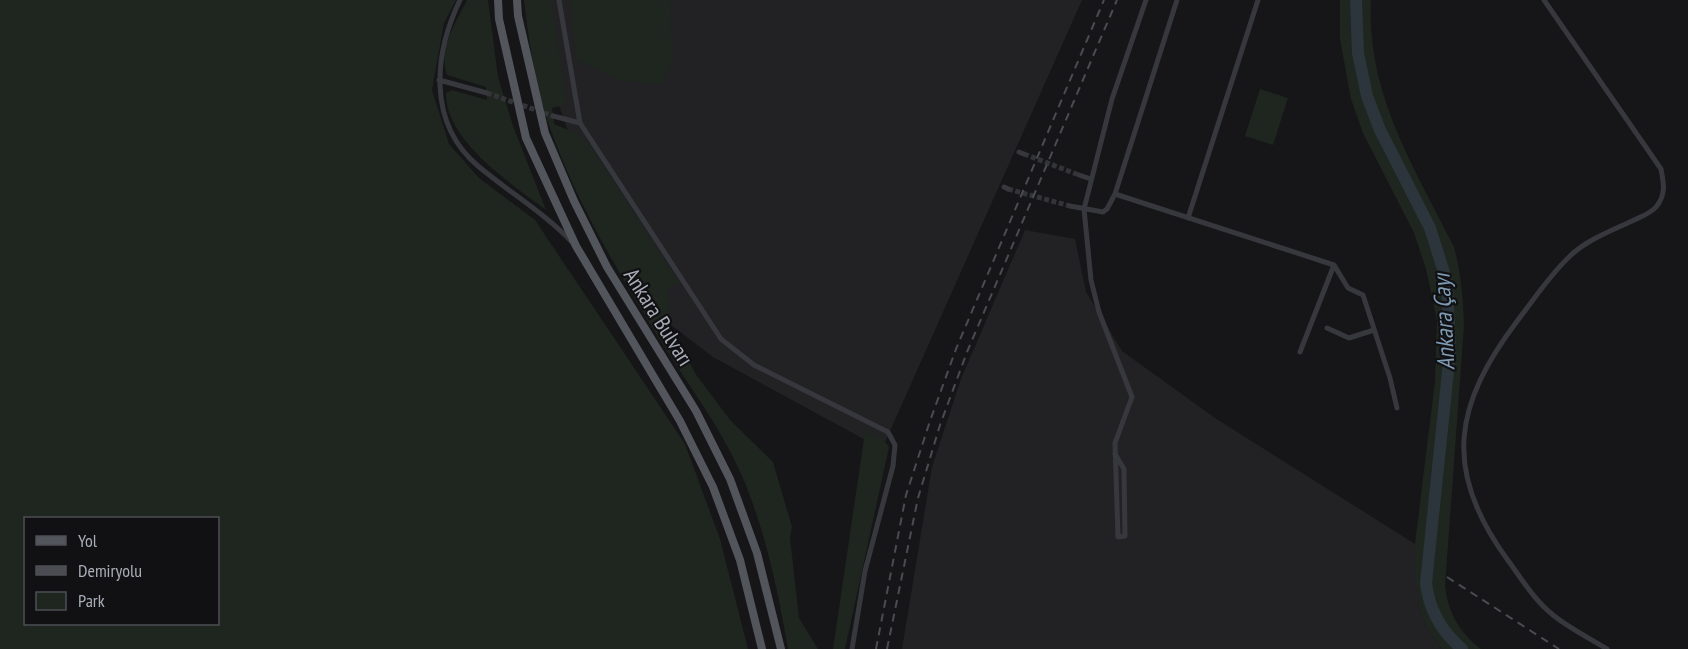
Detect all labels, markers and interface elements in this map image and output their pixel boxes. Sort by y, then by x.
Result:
street label: Ankara Bulvarı [618,263,700,371]
water label: Ankara Çayı [1425,271,1462,371]
legend [24,517,219,625]
text: Yol [78,529,98,552]
text: Demiryolu [78,559,142,582]
text: Park [78,589,105,612]

